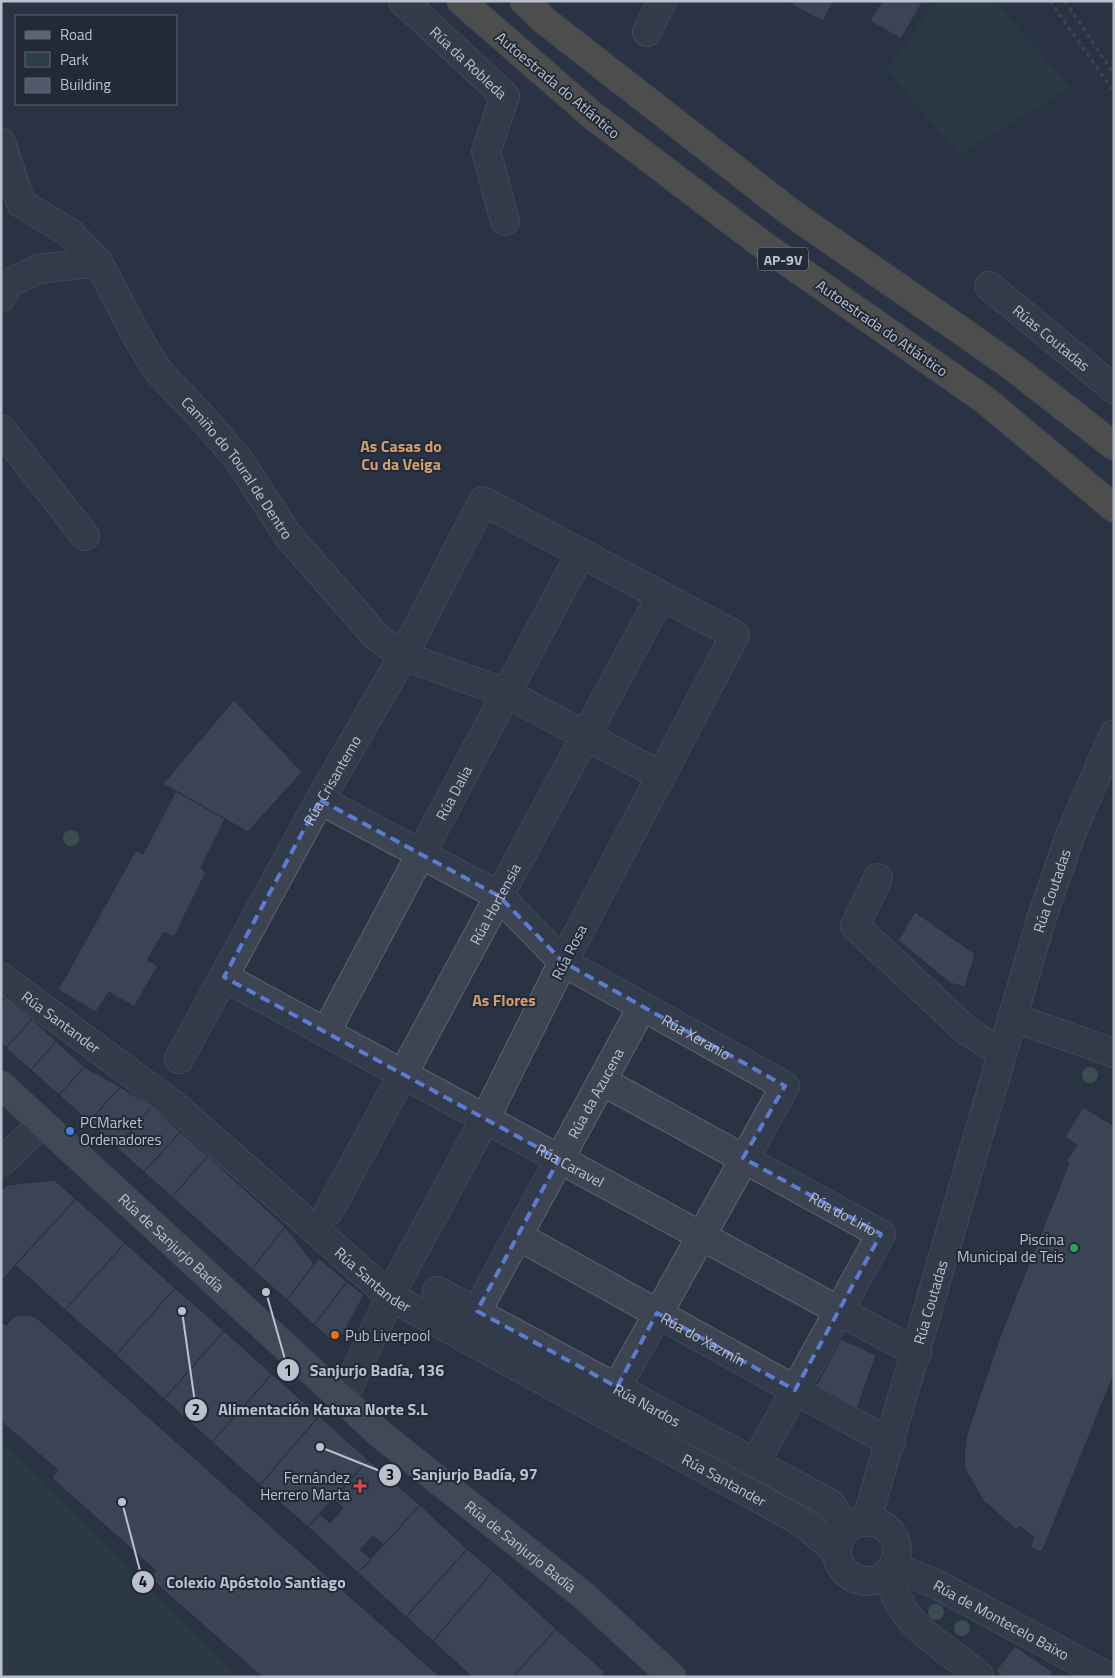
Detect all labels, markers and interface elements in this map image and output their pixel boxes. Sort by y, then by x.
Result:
legend [15,15,178,105]
street label: Rúa da Robleda [425,20,513,105]
text: Road [60,23,92,46]
street label: Autoestrada do Atlántico [491,26,625,144]
text: Park [60,48,89,71]
text: Building [60,73,111,96]
road number: AP-9V [758,248,808,270]
street label: Autoestrada do Atlántico [811,274,953,382]
street label: Rúas Coutadas [1008,299,1095,376]
street label: Camiño do Toural de Dentro [176,391,299,544]
district label: As Casas do Cu da Veiga [360,434,442,476]
street label: Rúa Crisantemo [297,731,367,829]
street label: Rúa Dalia [429,761,478,824]
street label: Rúa Coutadas [1026,846,1076,935]
street label: Rúa Hortensia [463,858,526,949]
street label: Rúa Rosa [545,920,593,984]
street label: Rúa Santander [17,985,106,1059]
district label: As Flores [472,988,536,1012]
street label: Rúa Xeranio [658,1008,735,1065]
street label: Rúa da Azucena [561,1043,630,1143]
place label: PCMarket Ordenadores [80,1111,161,1151]
marker: PCMarket Ordenadores [64,1125,76,1137]
street label: Rúa Caravel [532,1137,609,1193]
street label: Rúa do Lirio [805,1185,881,1241]
street label: Rúa de Sanjurjo Badía [113,1187,230,1297]
place label: Piscina Municipal de Teis [957,1228,1064,1268]
street label: Rúa Santander [330,1241,416,1317]
marker: Piscina Municipal de Teis [1068,1242,1080,1254]
street label: Rúa Coutadas [907,1257,953,1347]
street label: Rúa do Xazmín [657,1306,750,1372]
place label: Pub Liverpool [345,1324,431,1347]
marker: Pub Liverpool [329,1329,341,1341]
callout: Sanjurjo Badía, 136 [275,1355,455,1386]
text: Sanjurjo Badía, 136 [310,1358,444,1382]
text: 1 [284,1359,292,1382]
street label: Rúa Nardos [609,1377,685,1432]
callout: Alimentación Katuxa Norte S.L [184,1394,438,1425]
text: Alimentación Katuxa Norte S.L [218,1397,428,1421]
text: 2 [192,1398,200,1421]
street label: Rúa Santander [678,1447,771,1512]
callout: Sanjurjo Badía, 97 [377,1459,548,1490]
text: Sanjurjo Badía, 97 [412,1462,538,1486]
text: 3 [386,1463,394,1486]
place label: Fernández Herrero Marta [260,1466,350,1506]
marker: Fernández Herrero Marta [354,1480,366,1492]
street label: Rúa de Sanjurjo Badía [460,1494,582,1598]
callout: Colexio Apóstolo Santiago [131,1566,355,1597]
text: 4 [139,1570,147,1593]
text: Colexio Apóstolo Santiago [166,1570,346,1594]
street label: Rúa de Montecelo Baixo [929,1573,1074,1666]

